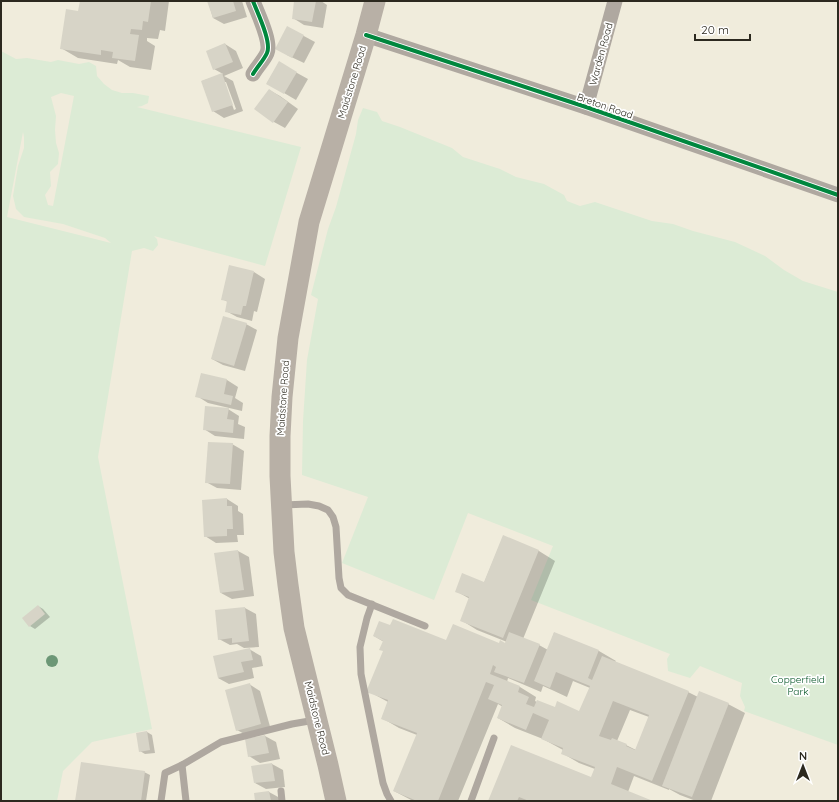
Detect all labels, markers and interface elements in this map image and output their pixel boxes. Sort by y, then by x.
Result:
scale bar [695,16,750,42]
street label: Warden Road [586,21,616,87]
text: 20 m [701,22,729,37]
street label: Maidstone Road [335,44,369,120]
street label: Breton Road [575,90,635,122]
street label: Maidstone Road [274,360,292,436]
park label: Copperfield Park [771,673,825,698]
street label: Maidstone Road [302,680,332,756]
north arrow [783,746,823,786]
text: N [799,749,807,763]

